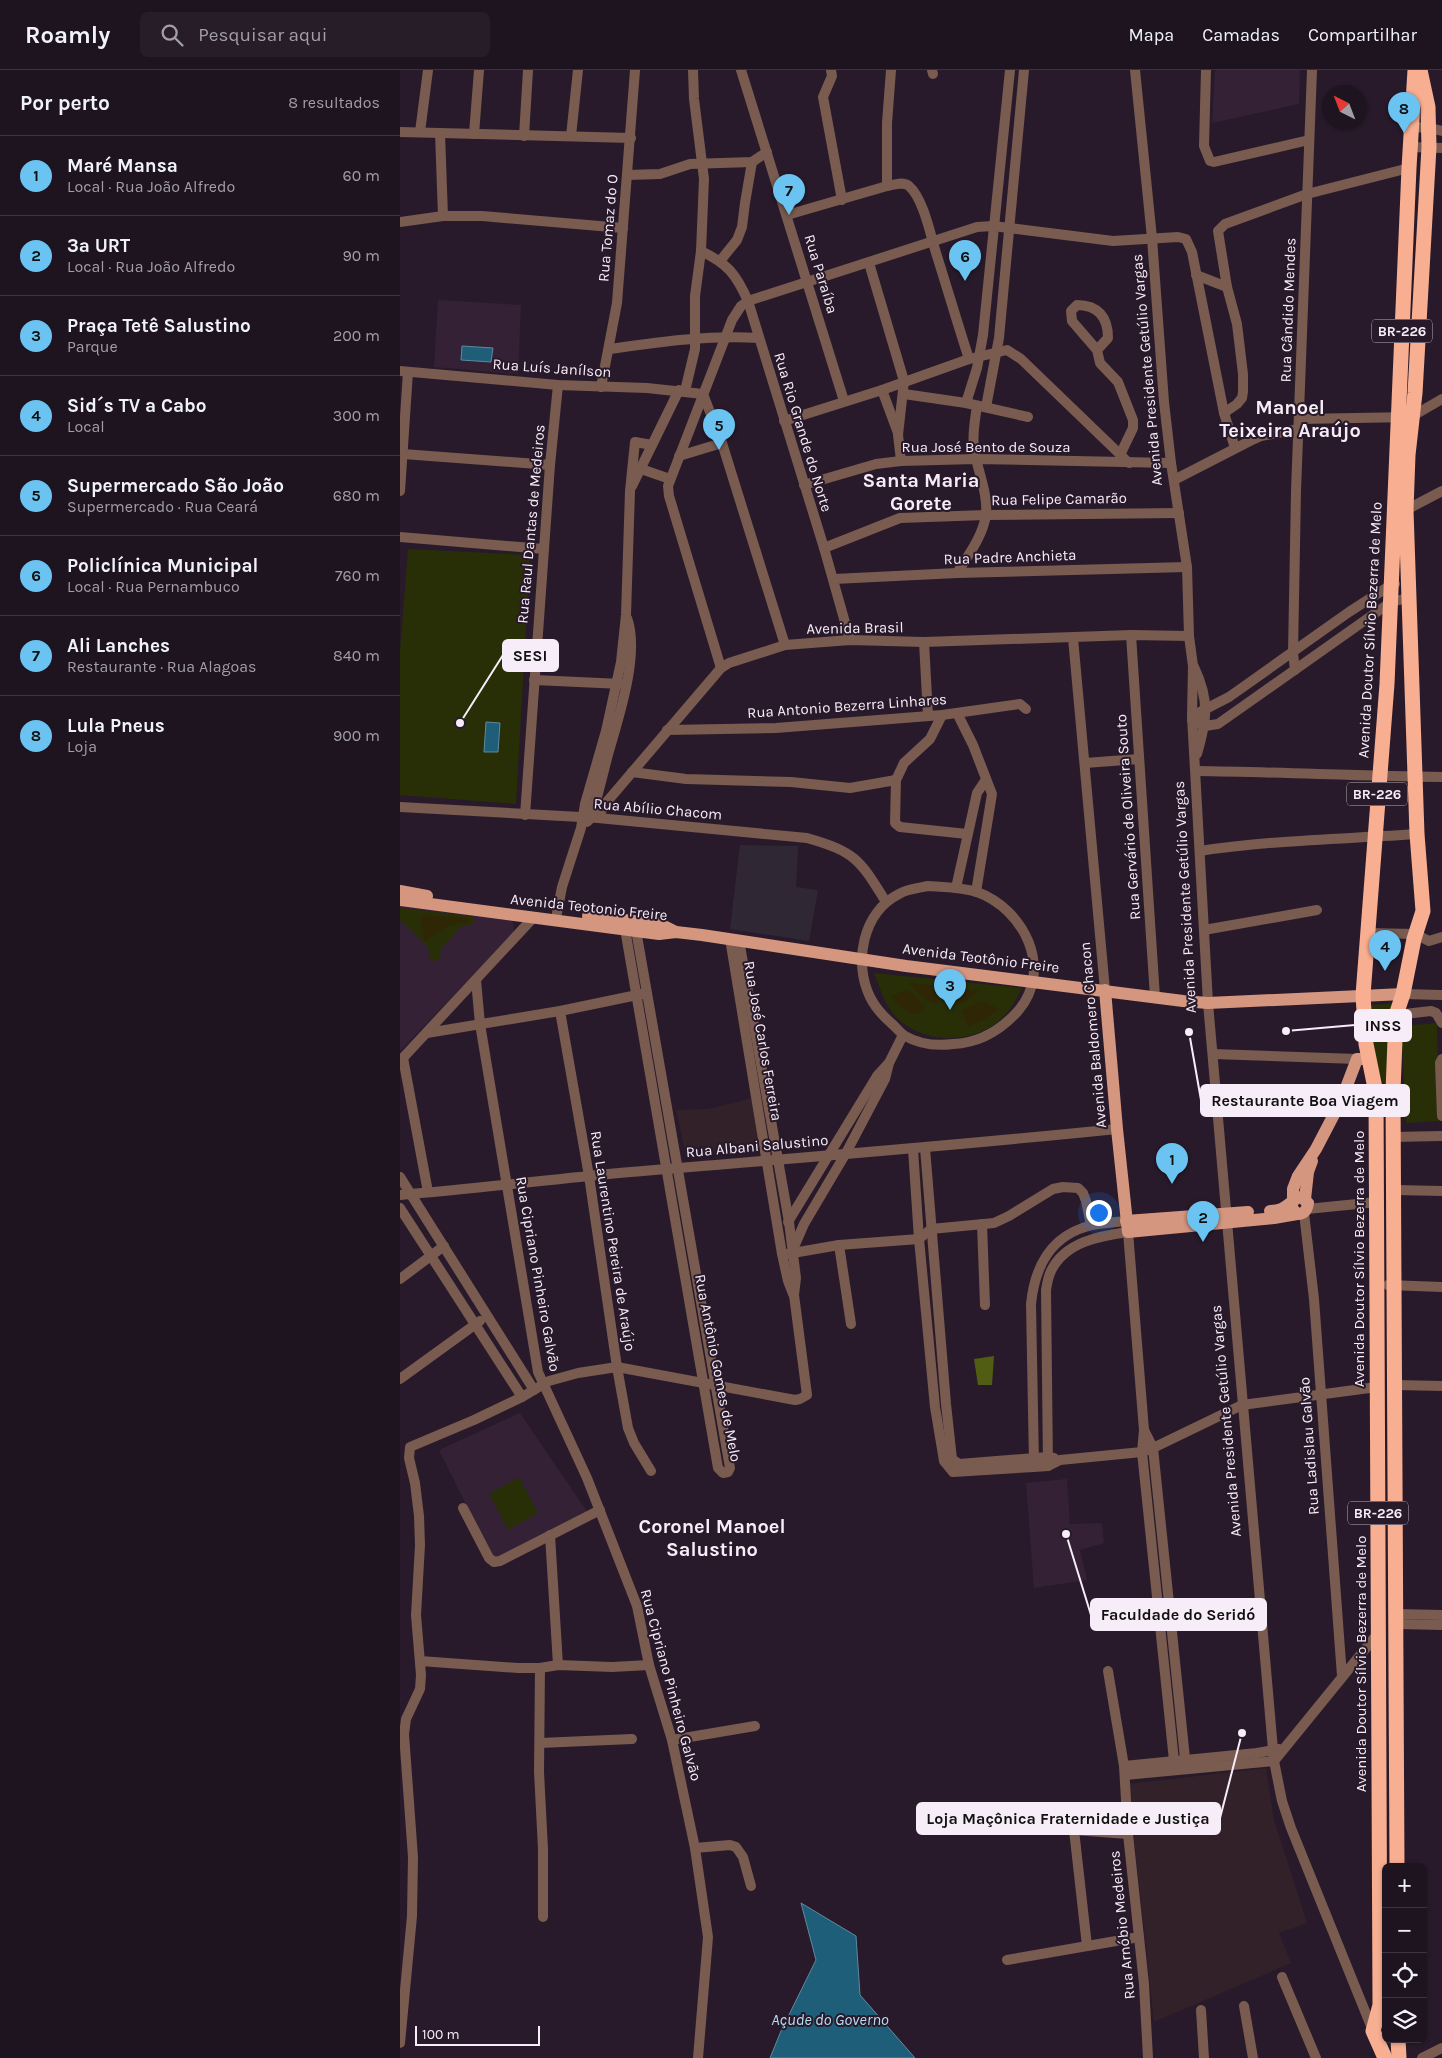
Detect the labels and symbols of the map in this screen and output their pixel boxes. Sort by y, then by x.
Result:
north arrow [1322,85,1367,130]
pin: 8 [1388,92,1420,133]
street label: Rua Tomaz do O [594,173,622,283]
pin: 7 [773,174,805,215]
street label: Rua Paraíba [800,232,842,316]
street label: Rua Cândido Mendes [1276,237,1300,383]
pin: 6 [949,240,981,281]
street label: Avenida Presidente Getúlio Vargas [1128,253,1166,487]
road number: BR-226 [1372,320,1432,342]
street label: Rua Rio Grande do Norte [770,350,836,514]
street label: Rua Luís Janílson [492,355,612,381]
district label: Manoel Teixeira Araújo [1219,396,1361,442]
pin: 5 [703,409,735,450]
street label: Rua Raul Dantas de Medeiros [513,424,549,624]
street label: Rua José Bento de Souza [902,438,1070,456]
district label: Santa Maria Gorete [863,469,979,515]
street label: Rua Felipe Camarão [991,489,1127,509]
street label: Avenida Doutor Sílvio Bezerra de Melo [1354,501,1386,759]
street label: Rua Padre Anchieta [943,546,1077,568]
street label: Avenida Brasil [806,618,904,638]
callout: SESI [503,640,558,671]
text: SESI [513,646,547,665]
street label: Rua Antonio Bezerra Linhares [746,690,948,722]
street label: Rua Gervário de Oliveira Souto [1112,714,1144,920]
street label: Avenida Presidente Getúlio Vargas [1170,780,1200,1014]
road number: BR-226 [1347,782,1407,806]
street label: Rua Abílio Chacom [593,794,723,824]
street label: Avenida Teotonio Freire [510,890,668,924]
pin: 4 [1369,930,1401,971]
street label: Avenida Teotônio Freire [902,939,1060,977]
street label: Avenida Baldomero Chacon [1076,941,1110,1129]
street label: Rua José Carlos Ferreira [740,960,786,1122]
pin: 3 [934,969,966,1010]
callout: INSS [1355,1010,1411,1041]
text: INSS [1365,1016,1401,1035]
callout: Restaurante Boa Viagem [1201,1085,1409,1116]
text: Restaurante Boa Viagem [1211,1091,1399,1110]
street label: Rua Laurentino Pereira de Araújo [587,1130,639,1352]
street label: Rua Albani Salustino [685,1131,829,1161]
street label: Avenida Doutor Sílvio Bezerra de Melo [1350,1131,1368,1387]
pin: 1 [1156,1143,1188,1184]
street label: Rua Cipriano Pinheiro Galvão [512,1175,564,1373]
your location [1086,1200,1112,1226]
pin: 2 [1187,1201,1219,1242]
street label: Rua Antônio Gomes de Melo [691,1273,745,1463]
street label: Avenida Presidente Getúlio Vargas [1207,1304,1245,1538]
street label: Rua Ladislau Galvão [1295,1377,1323,1515]
road number: BR-226 [1348,1502,1408,1525]
district label: Coronel Manoel Salustino [638,1515,786,1561]
street label: Avenida Doutor Sílvio Bezerra de Melo [1352,1536,1370,1792]
street label: Rua Cipriano Pinheiro Galvão [637,1587,705,1783]
callout: Faculdade do Seridó [1091,1599,1266,1630]
text: Faculdade do Seridó [1101,1605,1255,1624]
callout: Loja Maçônica Fraternidade e Justiça [917,1803,1220,1834]
text: Loja Maçônica Fraternidade e Justiça [926,1809,1210,1828]
street label: Rua Arnóbio Medeiros [1105,1850,1139,2000]
water label: Açude do Governo [771,2010,889,2029]
scale bar [415,2023,540,2046]

